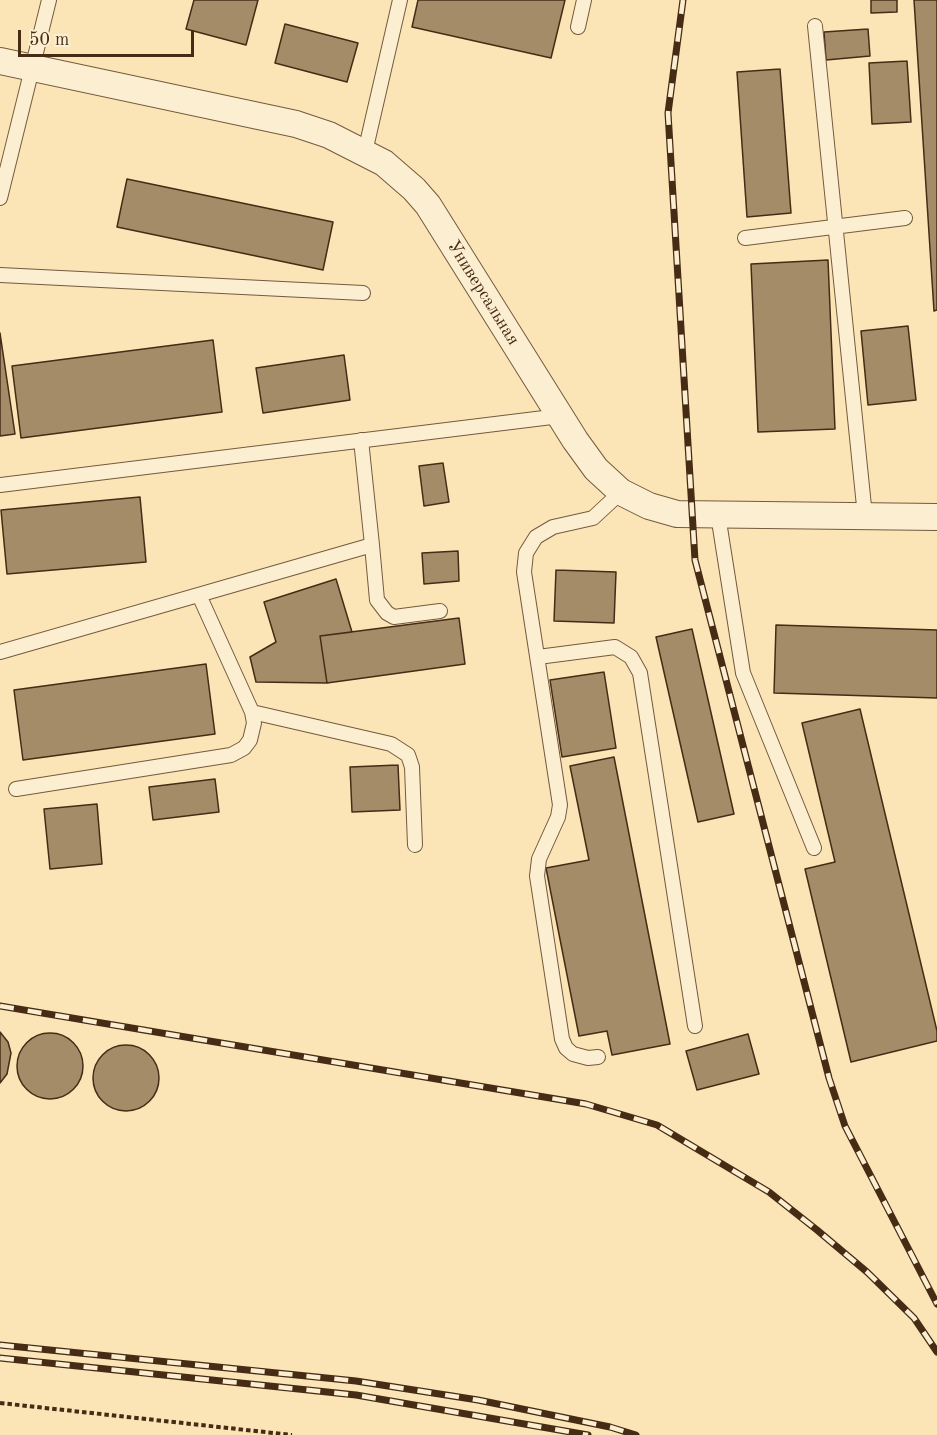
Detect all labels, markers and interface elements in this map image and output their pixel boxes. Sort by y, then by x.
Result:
scale bar [21,18,196,56]
text: 50 m [29,31,69,49]
street label: Универсальная [442,237,524,349]

